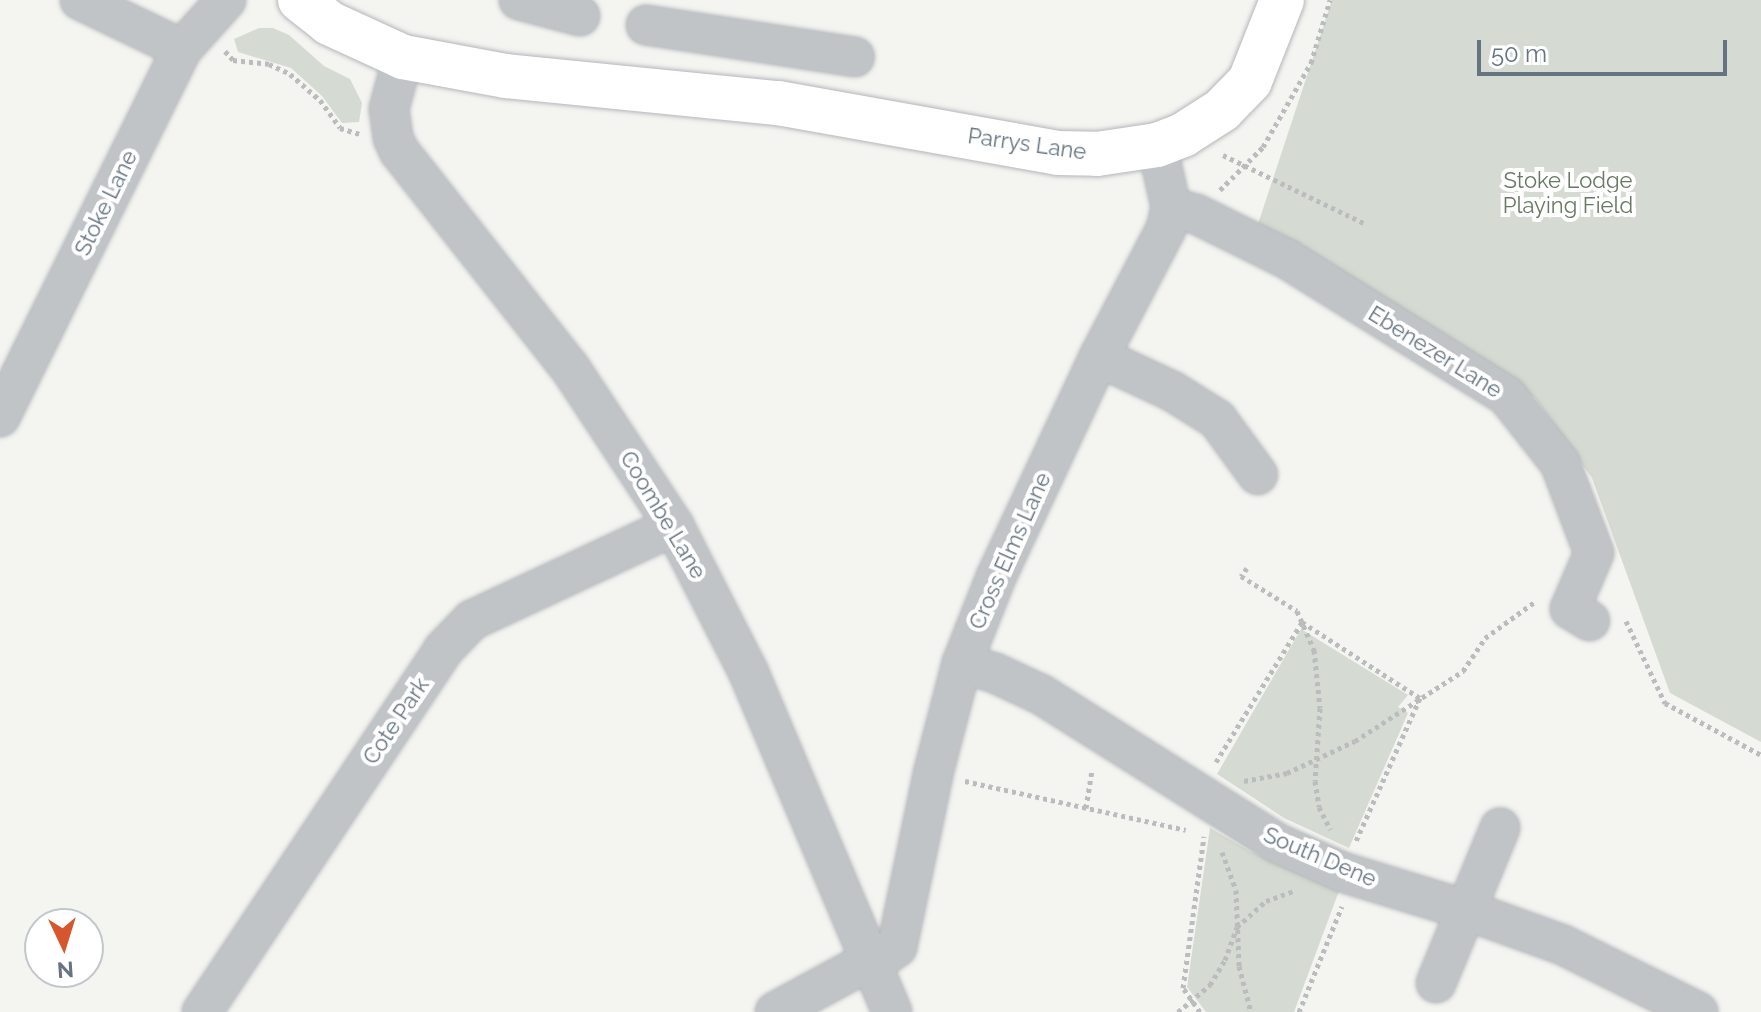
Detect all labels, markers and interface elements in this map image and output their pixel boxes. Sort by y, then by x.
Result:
scale bar [1481,24,1731,74]
text: 50 m [1491,39,1547,68]
street label: Parrys Lane [966,123,1088,165]
street label: Stoke Lane [69,146,143,260]
park label: Stoke Lodge Playing Field [1503,167,1633,218]
street label: Ebenezer Lane [1363,300,1507,404]
street label: Coombe Lane [615,446,711,584]
street label: Cross Elms Lane [964,469,1056,633]
street label: Cote Park [357,673,435,769]
street label: South Dene [1260,821,1380,893]
north arrow [24,908,104,988]
text: N [56,956,75,984]

